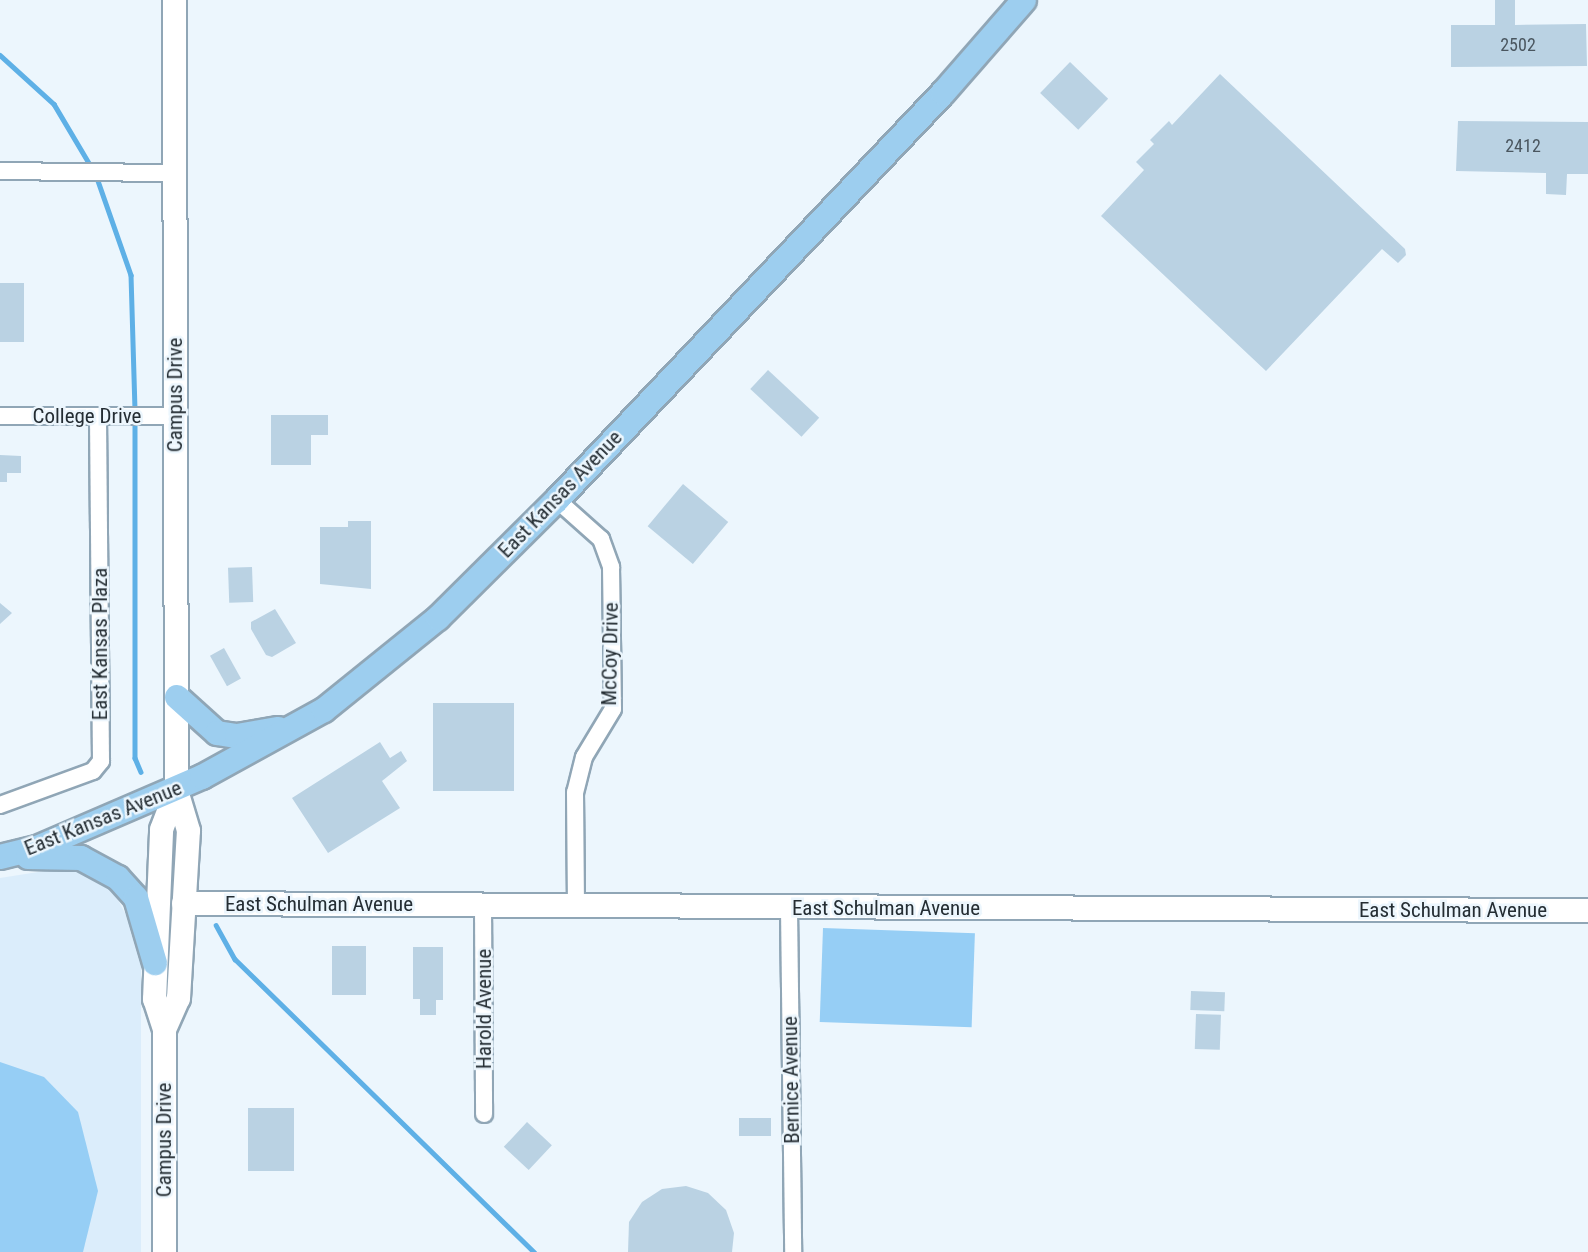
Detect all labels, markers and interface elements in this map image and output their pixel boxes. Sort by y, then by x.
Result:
house number: 2502 [1500,34,1536,56]
house number: 2412 [1505,135,1541,157]
street label: Campus Drive [162,338,188,452]
street label: College Drive [33,403,141,429]
street label: East Kansas Avenue [493,425,627,563]
street label: East Kansas Plaza [87,568,113,720]
street label: McCoy Drive [597,602,623,706]
street label: East Kansas Avenue [21,775,185,861]
street label: East Schulman Avenue [225,891,413,917]
street label: East Schulman Avenue [792,895,980,921]
street label: East Schulman Avenue [1359,897,1547,923]
street label: Harold Avenue [471,949,497,1069]
street label: Bernice Avenue [777,1016,805,1144]
street label: Campus Drive [151,1083,177,1197]

